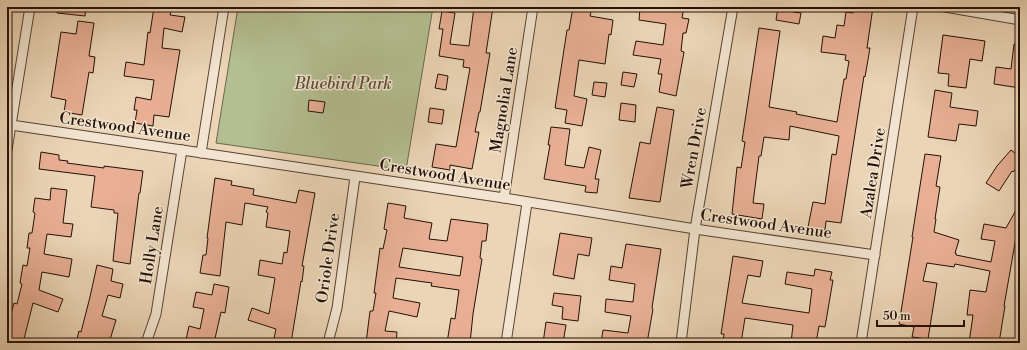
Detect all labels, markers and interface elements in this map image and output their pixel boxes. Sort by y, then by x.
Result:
street label: Magnolia Lane [486,46,522,154]
park label: Bluebird Park [293,74,392,94]
street label: Wren Drive [677,106,711,191]
street label: Crestwood Avenue [58,108,192,146]
street label: Azalea Drive [856,126,890,221]
street label: Crestwood Avenue [378,155,512,195]
street label: Holly Lane [136,205,168,285]
street label: Crestwood Avenue [699,205,833,243]
street label: Oriole Drive [312,212,344,304]
scale bar [877,302,964,328]
text: 50 m [883,309,911,324]

